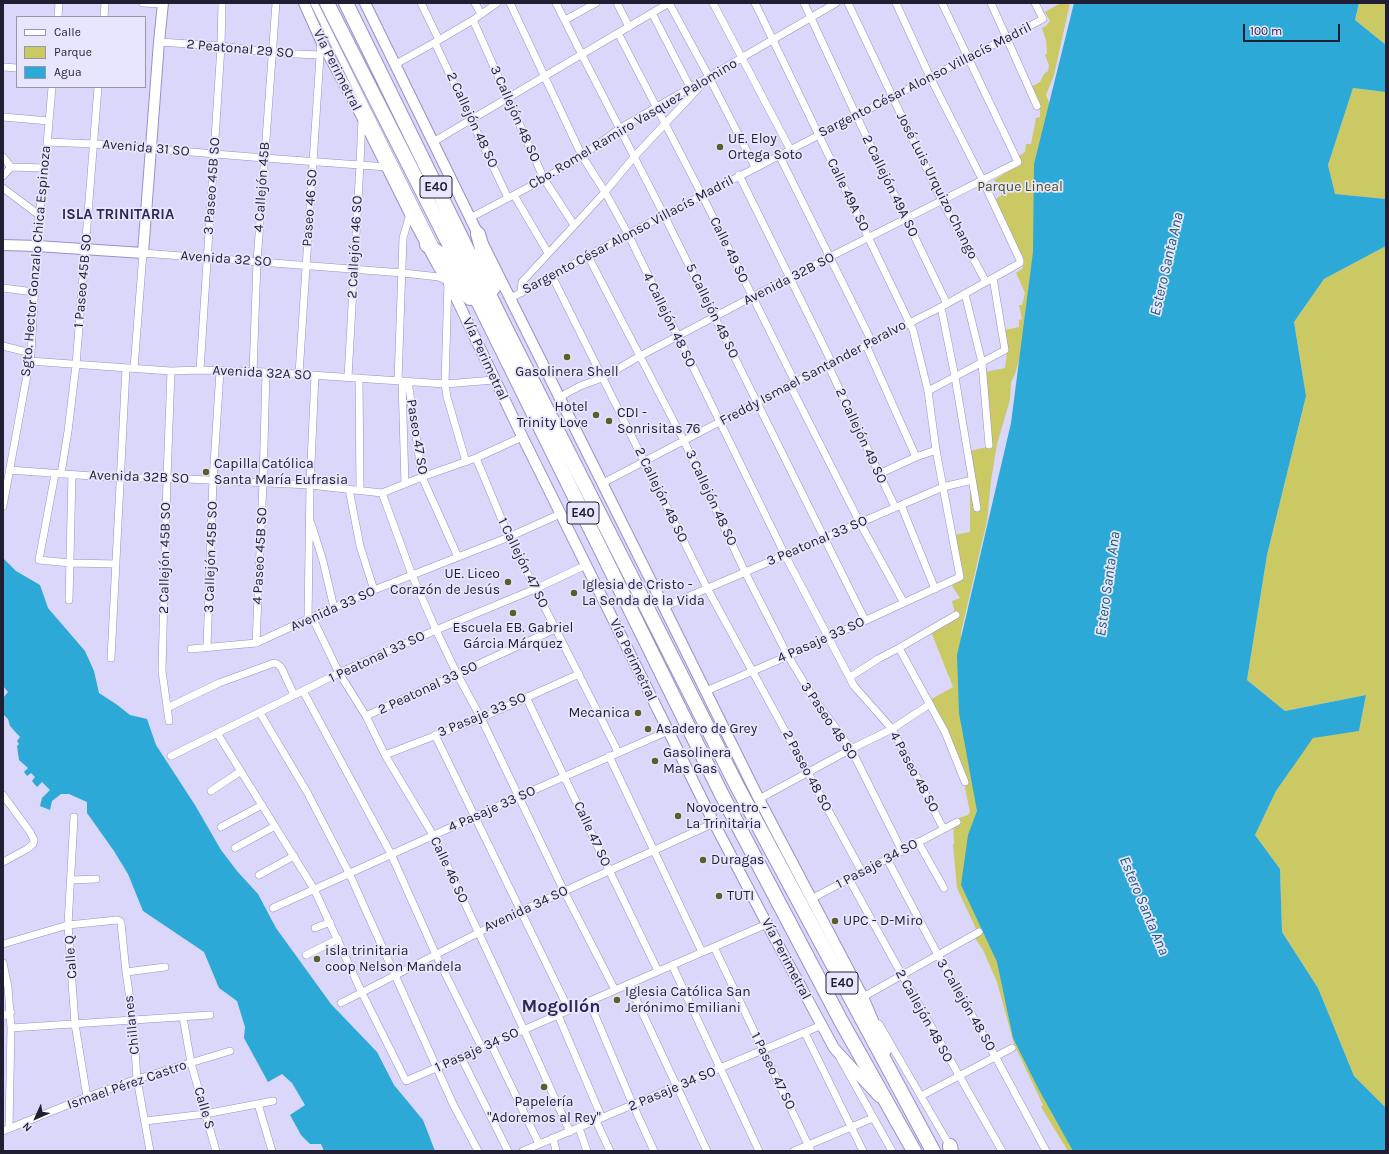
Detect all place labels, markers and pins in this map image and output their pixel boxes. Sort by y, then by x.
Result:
place label: UE. Eloy Ortega Soto [728,131,803,164]
marker: UE. Eloy Ortega Soto [715,142,725,152]
marker: Gasolinera Shell [562,352,572,362]
place label: Gasolinera Shell [515,364,619,380]
place label: Hotel Trinity Love [517,399,588,432]
place label: CDI - Sonrisitas 76 [617,405,701,438]
marker: Hotel Trinity Love [591,410,601,420]
marker: CDI - Sonrisitas 76 [604,416,614,426]
place label: Capilla Católica Santa María Eufrasia [214,456,348,488]
marker: Capilla Católica Santa María Eufrasia [201,467,211,477]
place label: UE. Liceo Corazón de Jesús [390,566,500,598]
marker: UE. Liceo Corazón de Jesús [503,577,513,587]
place label: Iglesia de Cristo - La Senda de la Vida [582,577,705,610]
marker: Iglesia de Cristo - La Senda de la Vida [569,588,579,598]
marker: Escuela EB. Gabriel Gárcia Márquez [508,608,518,618]
place label: Escuela EB. Gabriel Gárcia Márquez [453,620,573,652]
place label: Mecanica [568,705,630,721]
marker: Mecanica [633,708,643,718]
place label: Asadero de Grey [656,721,757,737]
marker: Asadero de Grey [643,724,653,734]
place label: Gasolinera Mas Gas [663,745,731,778]
marker: Gasolinera Mas Gas [650,756,660,766]
place label: Novocentro - La Trinitaria [686,800,767,832]
marker: Novocentro - La Trinitaria [673,811,683,821]
place label: Duragas [711,852,764,868]
marker: Duragas [698,855,708,865]
place label: TUTI [727,888,754,904]
marker: TUTI [714,891,724,901]
place label: UPC - D-Miro [843,913,923,929]
marker: UPC - D-Miro [830,916,840,926]
place label: isla trinitaria coop Nelson Mandela [325,943,462,976]
marker: isla trinitaria coop Nelson Mandela [312,954,322,964]
place label: Iglesia Católica San Jerónimo Emiliani [625,984,751,1016]
marker: Iglesia Católica San Jerónimo Emiliani [612,995,622,1005]
marker: Papelería "Adoremos al Rey" [539,1082,549,1092]
place label: Papelería "Adoremos al Rey" [487,1094,601,1126]

